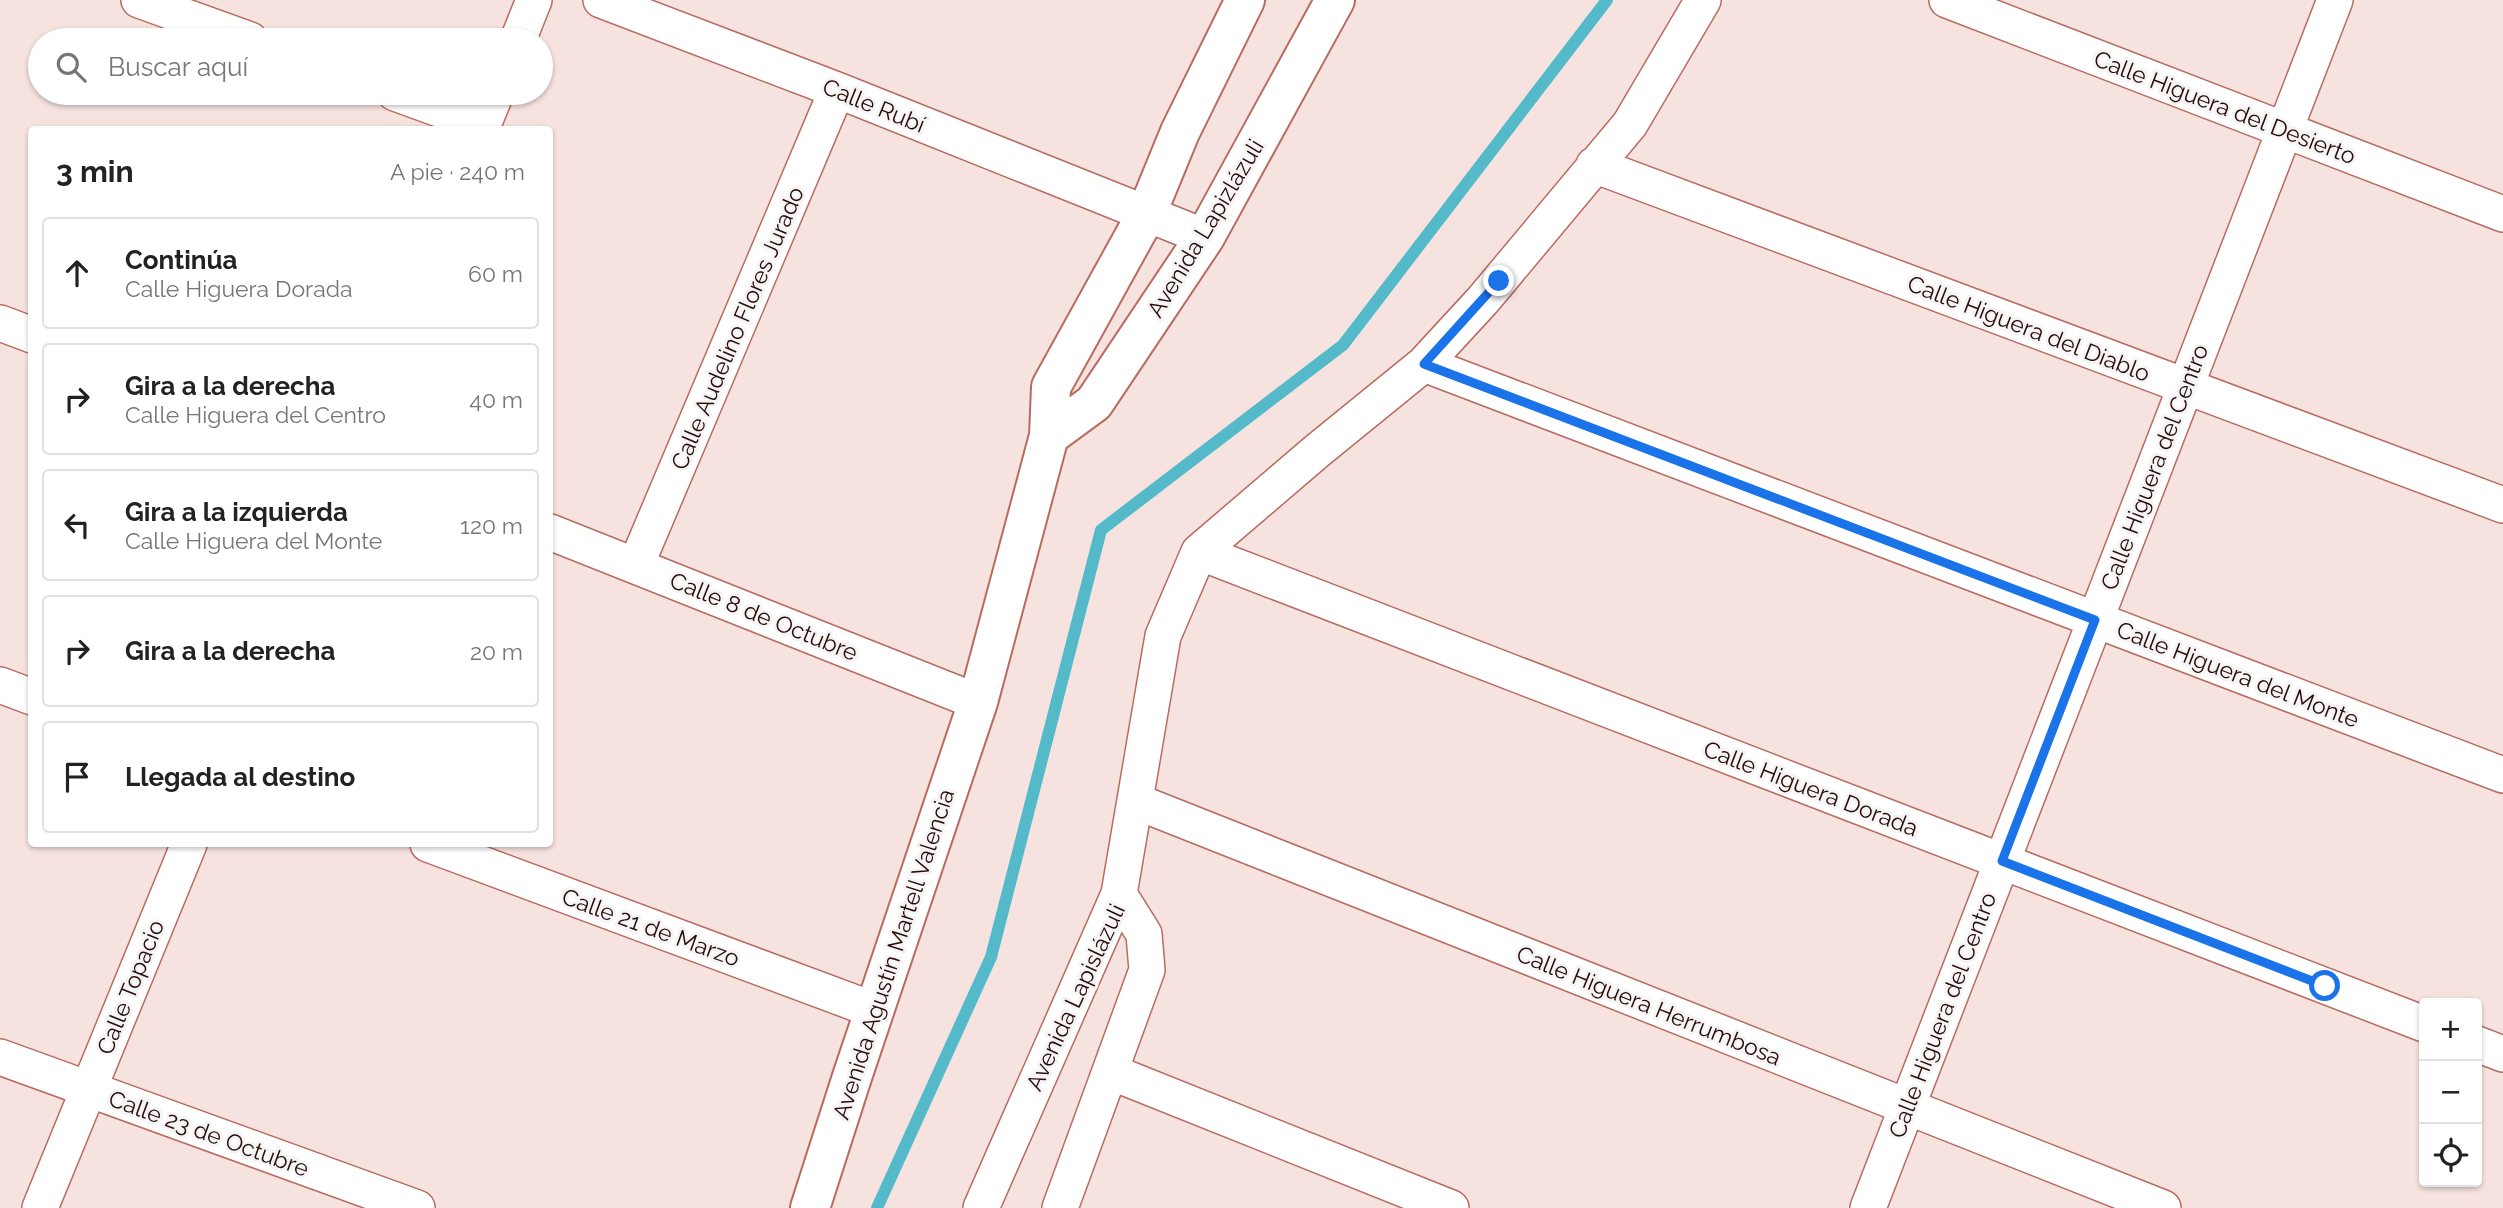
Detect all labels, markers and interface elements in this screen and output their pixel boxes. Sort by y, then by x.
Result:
search box [28,28,553,105]
street label: Calle Higuera del Desierto [2090,45,2360,169]
icon: search [52,48,90,86]
text: Buscar aquí [108,52,248,82]
street label: Calle Rubí [819,72,930,138]
street label: Avenida Lapizlázuli [1141,134,1269,322]
text: 3 min [56,154,134,189]
text: A pie · 240 m [390,158,525,185]
street label: Calle Audelino Flores Jurado [665,182,809,474]
text: Continúa [125,245,237,275]
icon: ahead [58,254,96,292]
text: 60 m [468,260,523,287]
route end [1483,265,1514,296]
street label: Calle Higuera del Diablo [1904,269,2154,387]
text: Calle Higuera Dorada [125,275,353,302]
street label: Calle Higuera del Centro [2095,340,2213,594]
text: Gira a la derecha [125,371,335,401]
icon: right [58,380,96,418]
text: 40 m [469,386,523,413]
text: Calle Higuera del Centro [125,401,386,428]
text: Gira a la izquierda [125,497,348,527]
icon: left [58,506,96,544]
text: 120 m [460,512,523,539]
text: Calle Higuera del Monte [125,527,382,554]
street label: Calle 8 de Octubre [666,566,862,666]
street label: Calle Higuera del Monte [2113,615,2363,733]
icon: right [58,632,96,670]
text: Gira a la derecha [125,636,335,666]
text: 20 m [470,638,523,665]
street label: Calle Higuera Dorada [1700,735,1922,841]
icon: arrive [58,758,96,796]
text: Llegada al destino [125,762,355,792]
street label: Avenida Agustín Martell Valencia [827,785,959,1123]
street label: Calle 21 de Marzo [559,882,743,972]
street label: Calle Higuera del Centro [1883,888,2001,1142]
street label: Avenida Lapislázuli [1020,900,1130,1094]
street label: Calle Topacio [91,916,169,1058]
street label: Calle Higuera Herrumbosa [1513,940,1785,1070]
route start [2309,970,2340,1001]
map controls [2419,998,2482,1187]
button: + [2419,998,2482,1061]
button: − [2419,1061,2482,1124]
street label: Calle 23 de Octubre [105,1084,313,1182]
button: locate [2419,1124,2482,1187]

